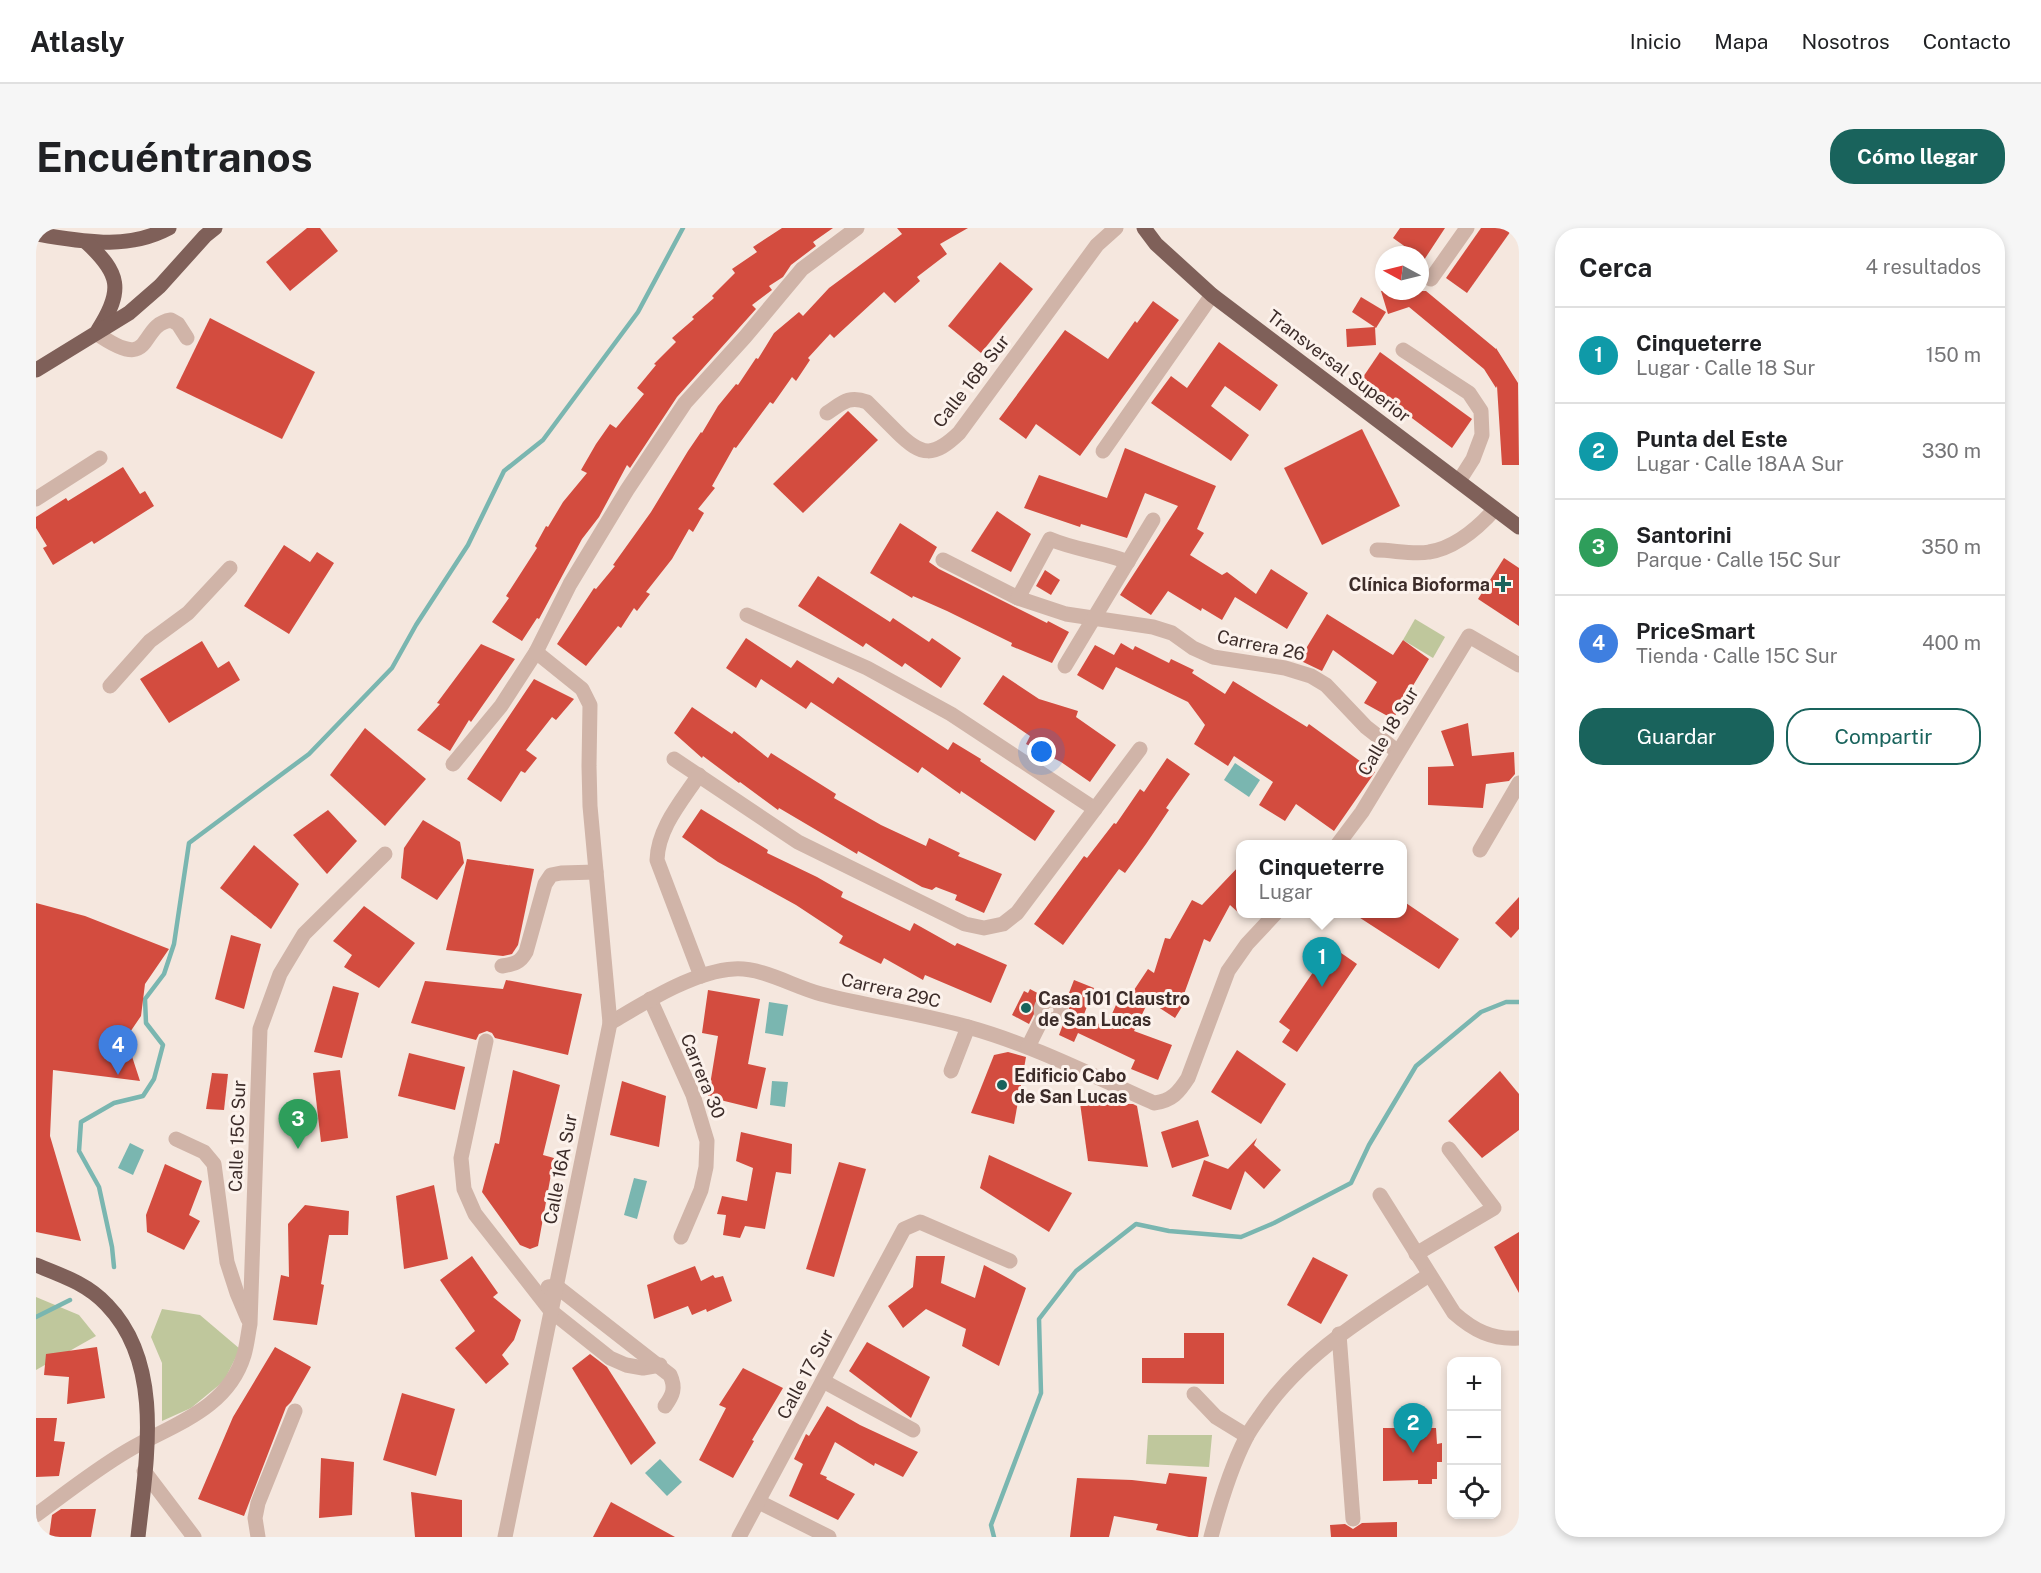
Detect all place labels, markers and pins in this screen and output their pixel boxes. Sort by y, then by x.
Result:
place label: Clínica Bioforma [1349,574,1490,595]
marker: Clínica Bioforma [1494,575,1512,593]
pin: 1 [1302,938,1342,987]
place label: Casa 101 Claustro de San Lucas [1038,988,1190,1030]
marker: Casa 101 Claustro de San Lucas [1019,1001,1033,1015]
pin: 4 [98,1026,137,1075]
place label: Edificio Cabo de San Lucas [1014,1065,1127,1107]
marker: Edificio Cabo de San Lucas [995,1078,1009,1092]
pin: 3 [278,1100,318,1149]
pin: 2 [1394,1404,1432,1453]

